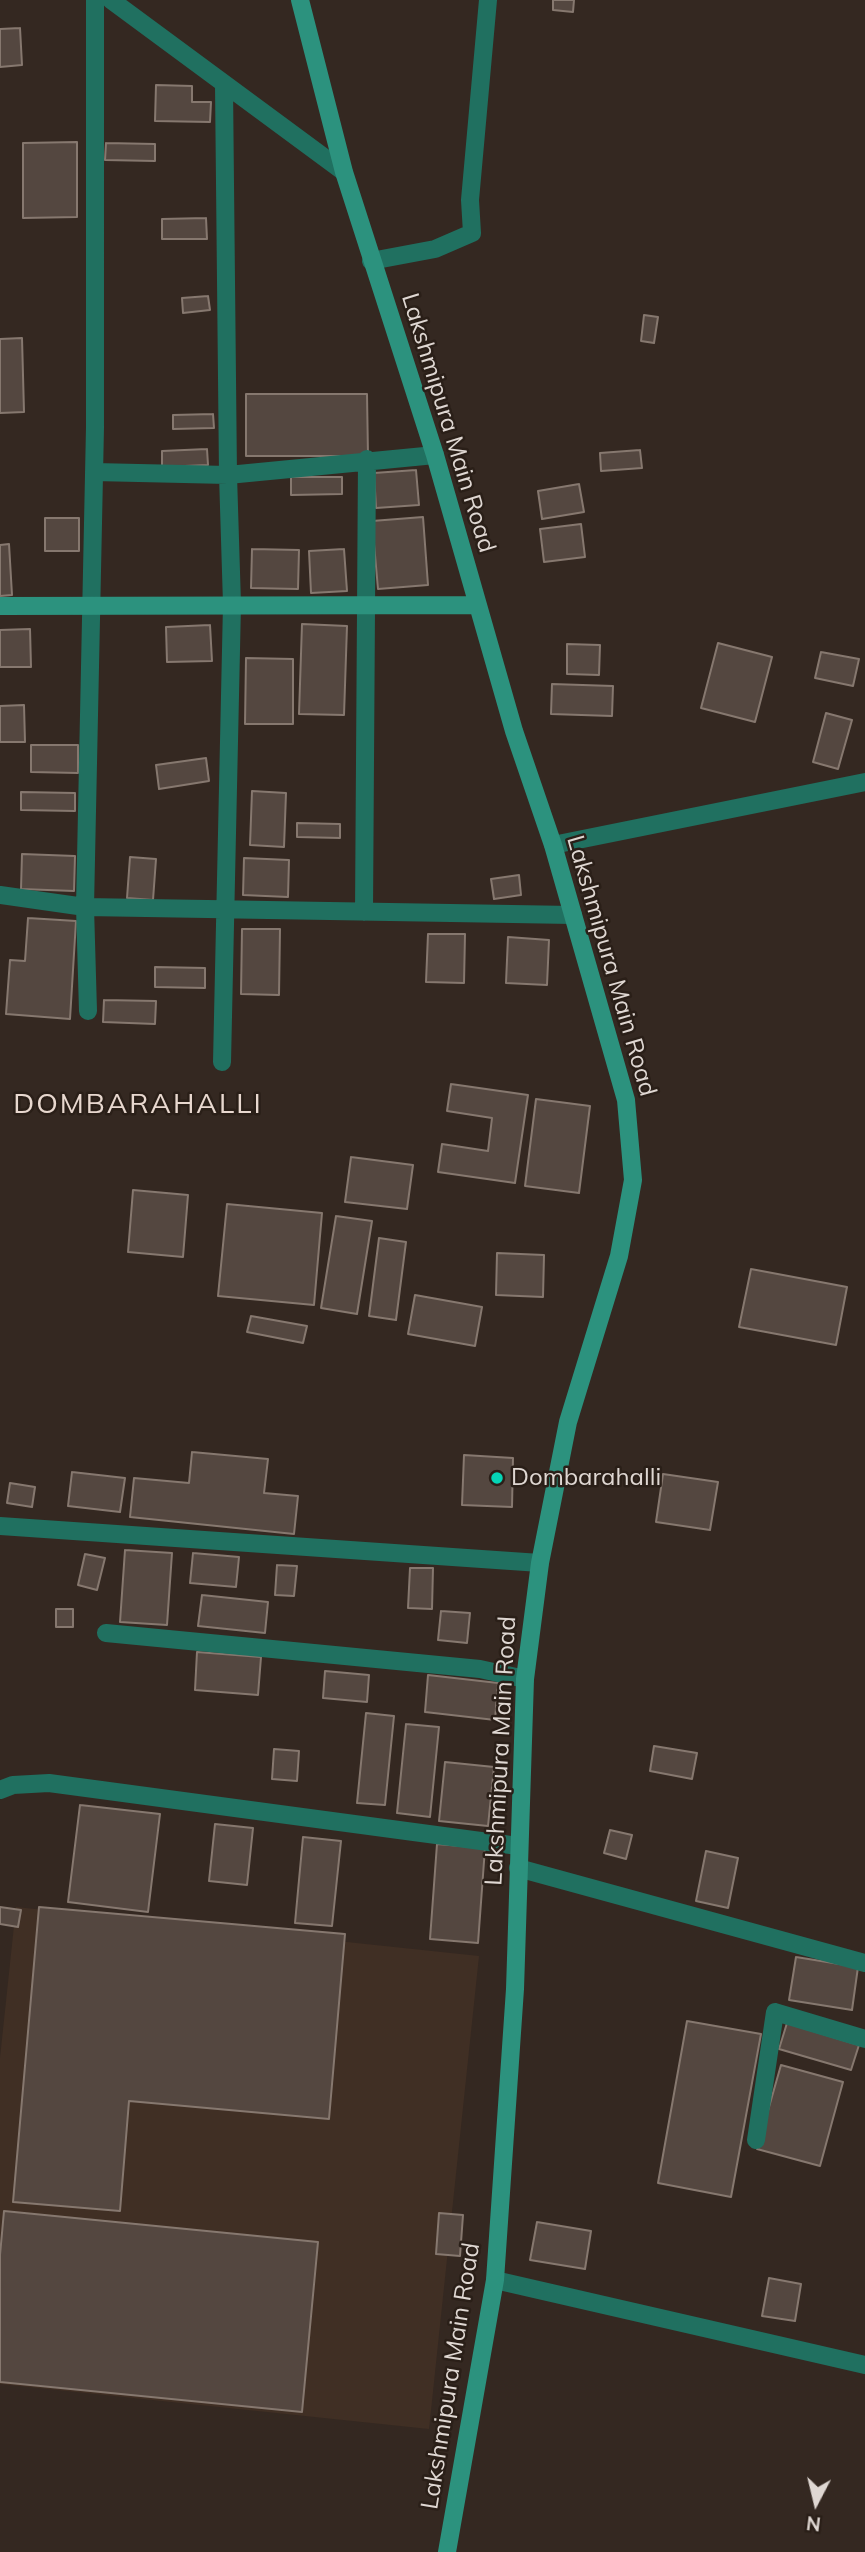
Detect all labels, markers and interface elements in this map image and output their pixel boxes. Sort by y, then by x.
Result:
street label: Lakshmipura Main Road [395,290,501,556]
street label: Lakshmipura Main Road [560,832,662,1100]
district label: DOMBARAHALLI [15,1088,261,1122]
place label: Dombarahalli [511,1464,661,1492]
marker: Dombarahalli [489,1470,505,1486]
street label: Lakshmipura Main Road [480,1616,522,1886]
street label: Lakshmipura Main Road [416,2241,486,2511]
north arrow [781,2468,851,2538]
text: N [805,2511,822,2537]

